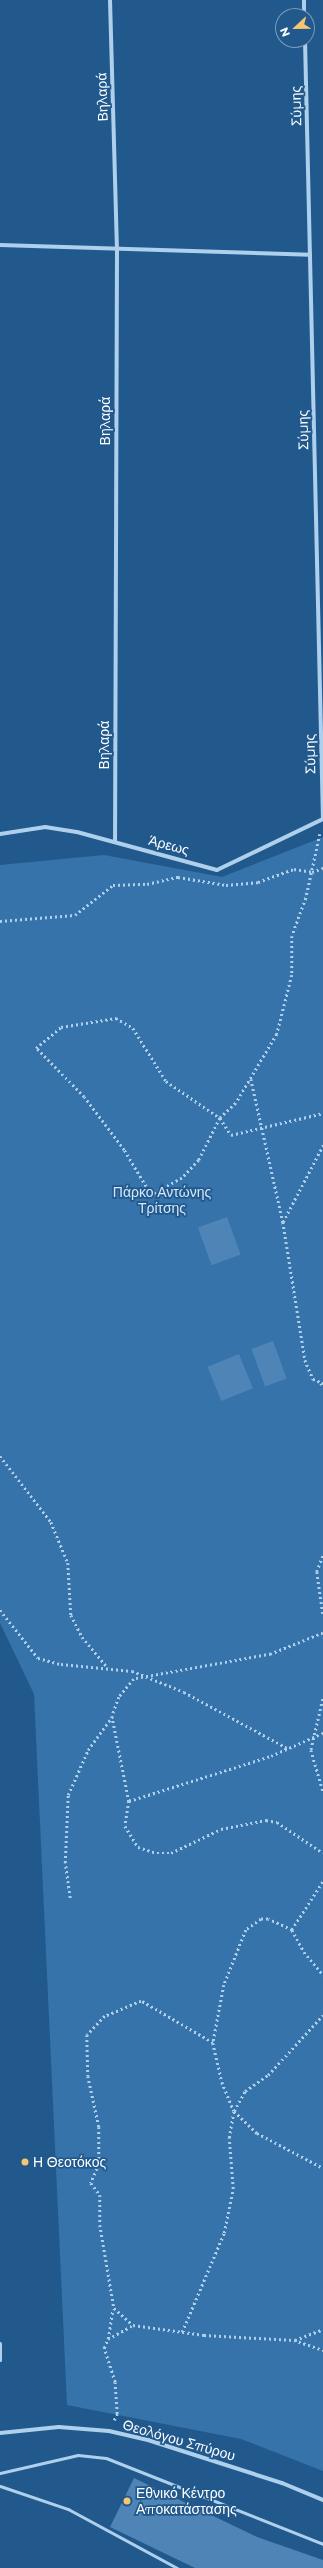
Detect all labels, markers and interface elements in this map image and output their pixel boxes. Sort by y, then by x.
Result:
north arrow [275,8,315,48]
text: N [277,25,293,39]
street label: Βηλαρά [93,72,111,122]
street label: Σύμης [287,86,305,126]
street label: Βηλαρά [97,397,113,445]
street label: Σύμης [294,410,312,450]
street label: Βηλαρά [96,721,112,769]
street label: Σύμης [301,734,319,774]
street label: Άρεως [147,832,191,858]
park label: Πάρκο Αντώνης Τρίτσης [113,1184,211,1216]
place label: Η Θεοτόκος [33,2154,106,2170]
marker: Η Θεοτόκος [20,2157,30,2167]
street label: Θεολόγου Σπύρου [121,2416,237,2464]
place label: Εθνικό Κέντρο Αποκατάστασης [136,2485,237,2518]
marker: Εθνικό Κέντρο Αποκατάστασης [121,2495,133,2507]

